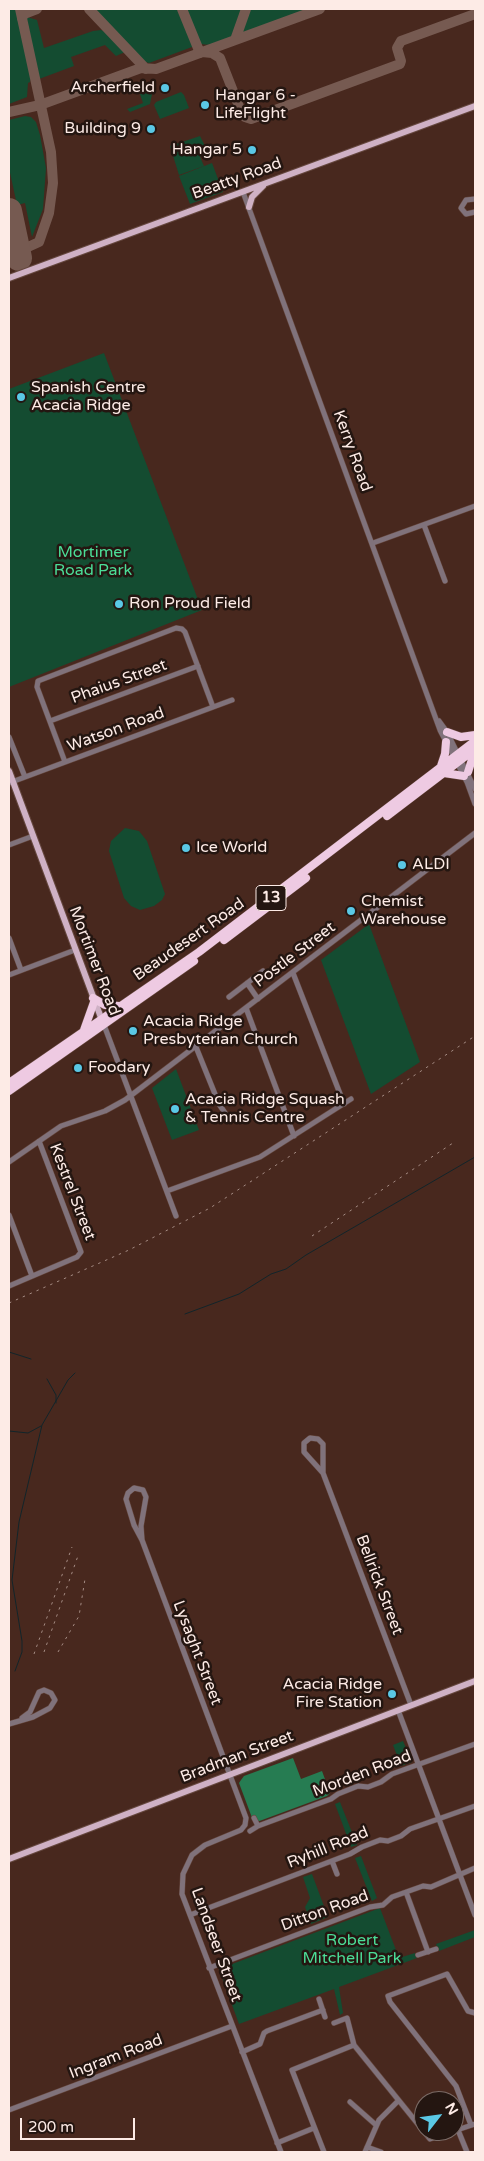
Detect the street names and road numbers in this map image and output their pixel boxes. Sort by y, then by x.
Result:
street label: Beatty Road [190,154,284,204]
street label: Kerry Road [328,408,376,494]
street label: Phaius Street [68,656,170,708]
street label: Watson Road [65,704,167,756]
road number: 13 [256,886,286,910]
street label: Beaudesert Road [130,895,248,985]
street label: Mortimer Road [64,904,124,1018]
street label: Postle Street [251,918,339,992]
street label: Kestrel Street [45,1141,99,1243]
street label: Bellrick Street [351,1532,407,1638]
street label: Lysaght Street [168,1598,226,1708]
street label: Bradman Street [178,1727,296,1787]
street label: Morden Road [310,1746,414,1802]
street label: Ryhill Road [285,1823,371,1873]
street label: Landseer Street [186,1885,246,2005]
street label: Ditton Road [279,1886,371,1936]
street label: Ingram Road [67,2030,165,2084]

